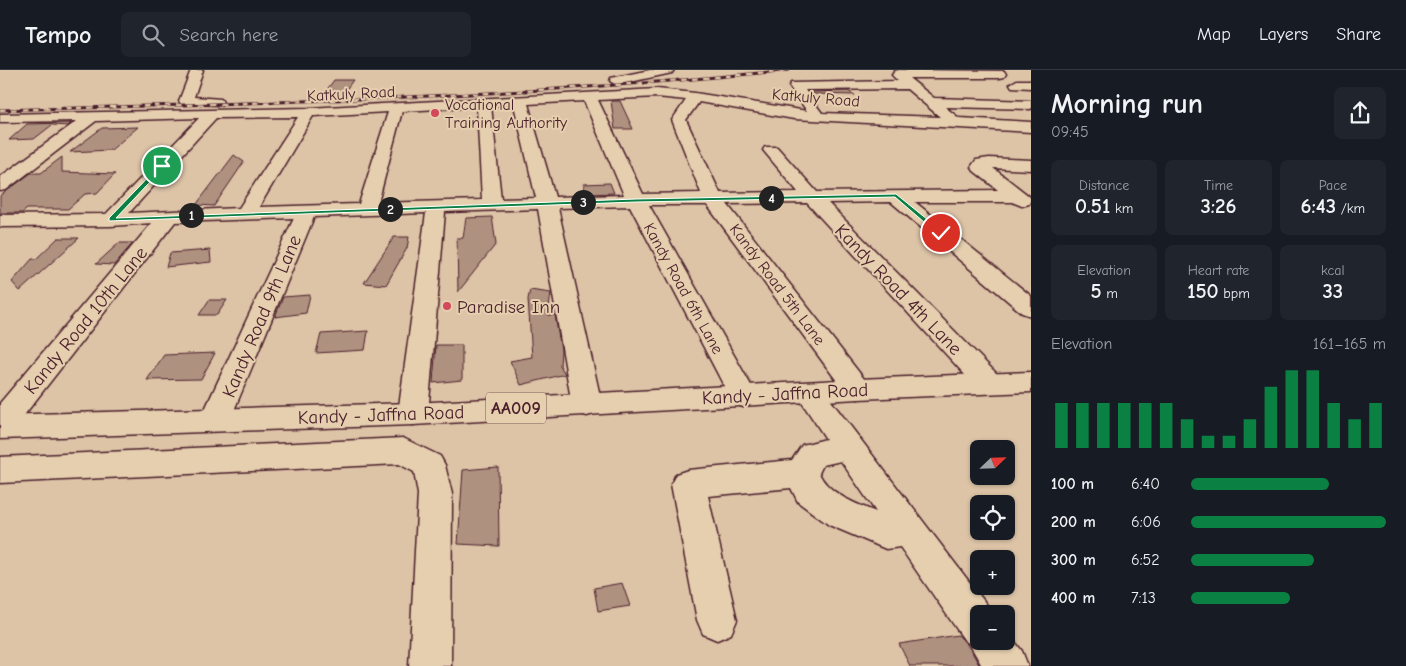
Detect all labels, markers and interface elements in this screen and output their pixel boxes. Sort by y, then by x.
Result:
search box [121,12,471,57]
text: Tempo [25,21,91,49]
icon: search [139,21,167,49]
text: Search here [179,24,278,46]
text: Map [1197,24,1231,45]
text: Layers [1259,24,1308,45]
text: Share [1336,24,1381,45]
street label: Katkuly Road [307,83,396,105]
street label: Katkuly Road [771,85,861,111]
button: share [1334,87,1386,139]
text: Morning run [1051,88,1203,120]
place label: Vocational Training Authority [445,96,568,132]
marker: Vocational Training Authority [429,107,441,119]
text: 09:45 [1051,123,1089,141]
pin [141,145,183,187]
icon: arrive [148,152,176,180]
text: Distance [1079,177,1129,194]
text: Time [1204,177,1233,194]
text: Pace [1319,177,1347,194]
pin: 4 [758,186,784,210]
pin: 3 [570,190,596,214]
text: 4 [768,190,775,207]
text: 3 [580,194,587,211]
text: 0.51 [1075,194,1110,218]
text: 3:26 [1200,194,1237,218]
text: 6:43 [1300,194,1336,218]
pin: 2 [378,196,402,222]
text: km [1110,200,1133,217]
text: /km [1336,200,1365,217]
text: 2 [387,201,394,218]
pin: 1 [178,202,204,228]
text: 1 [189,207,194,224]
pin [920,212,962,254]
icon: check [927,219,955,247]
street label: Kandy Road 6th Lane [640,220,727,357]
street label: Kandy Road 4th Lane [830,220,966,360]
street label: Kandy Road 5th Lane [726,221,829,349]
street label: Kandy Road 9th Lane [218,232,306,401]
street label: Kandy Road 10th Lane [20,242,152,399]
text: Elevation [1077,262,1131,279]
text: Heart rate [1188,262,1249,279]
text: kcal [1321,262,1345,279]
text: 5 [1090,279,1102,303]
text: 150 [1187,279,1219,303]
text: 33 [1322,279,1343,303]
text: m [1102,285,1118,302]
text: bpm [1219,285,1250,302]
place label: Paradise Inn [457,296,560,318]
marker: Paradise Inn [441,300,453,312]
text: Elevation [1051,335,1112,353]
text: 161–165 m [1313,335,1386,353]
street label: Kandy - Jaffna Road [701,379,869,409]
road number: AA009 [486,392,546,423]
street label: Kandy - Jaffna Road [297,401,465,429]
north arrow [970,440,1015,485]
map controls [970,440,1015,650]
text: 100 m [1051,475,1094,493]
text: 6:40 [1131,475,1160,493]
button: locate [970,495,1015,540]
text: 200 m [1051,513,1096,531]
text: 6:06 [1131,513,1161,531]
button: + [970,550,1015,595]
text: 300 m [1051,551,1096,569]
text: 6:52 [1131,551,1160,569]
text: 400 m [1051,589,1095,607]
text: 7:13 [1131,589,1156,607]
button: − [970,605,1015,650]

